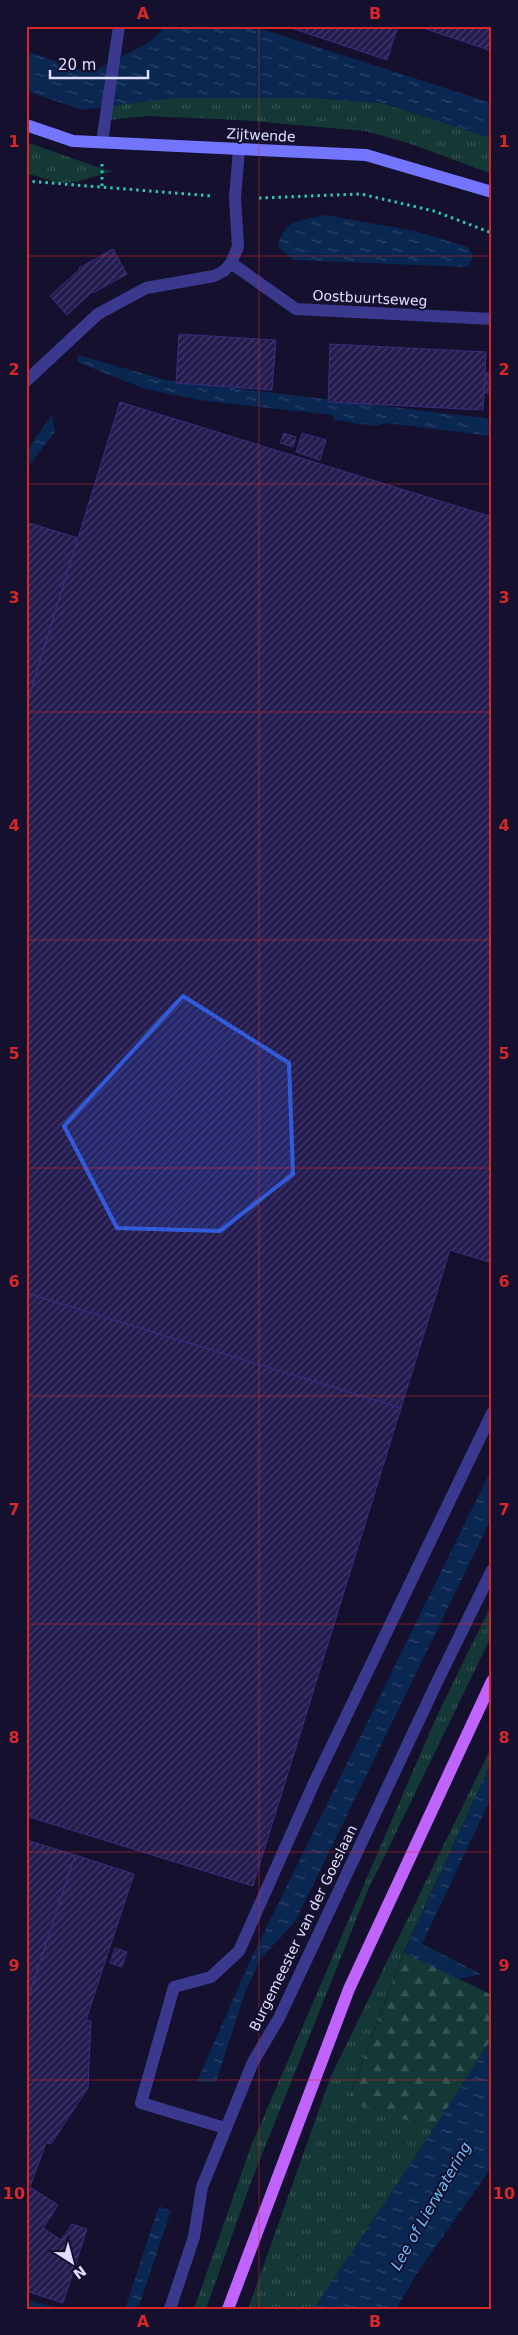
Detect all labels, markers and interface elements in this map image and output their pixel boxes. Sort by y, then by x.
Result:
text: A [137,4,150,23]
text: B [369,4,381,23]
scale bar [50,48,148,80]
text: 20 m [58,56,96,74]
street label: Zijtwende [226,125,296,145]
text: 1 [8,132,20,151]
text: 1 [498,132,510,151]
street label: Oostbuurtseweg [312,287,428,309]
text: 2 [8,360,20,379]
text: 2 [498,360,510,379]
text: 3 [8,588,20,607]
text: 3 [498,588,510,607]
text: 4 [8,816,20,835]
text: 4 [498,816,510,835]
text: 5 [8,1044,20,1063]
text: 5 [498,1044,510,1063]
text: 6 [8,1272,20,1291]
text: 6 [498,1272,510,1291]
text: 7 [8,1500,20,1519]
text: 7 [498,1500,510,1519]
text: 8 [8,1728,20,1747]
text: 8 [498,1728,510,1747]
street label: Burgemeester van der Goeslaan [246,1822,360,2034]
text: 9 [8,1956,20,1975]
text: 9 [498,1956,510,1975]
water label: Lee of Lierwatering [387,2139,475,2273]
text: 10 [3,2184,25,2203]
text: 10 [493,2184,515,2203]
north arrow [48,2238,98,2288]
text: N [70,2263,89,2282]
text: A [137,2312,150,2331]
text: B [369,2312,381,2331]

